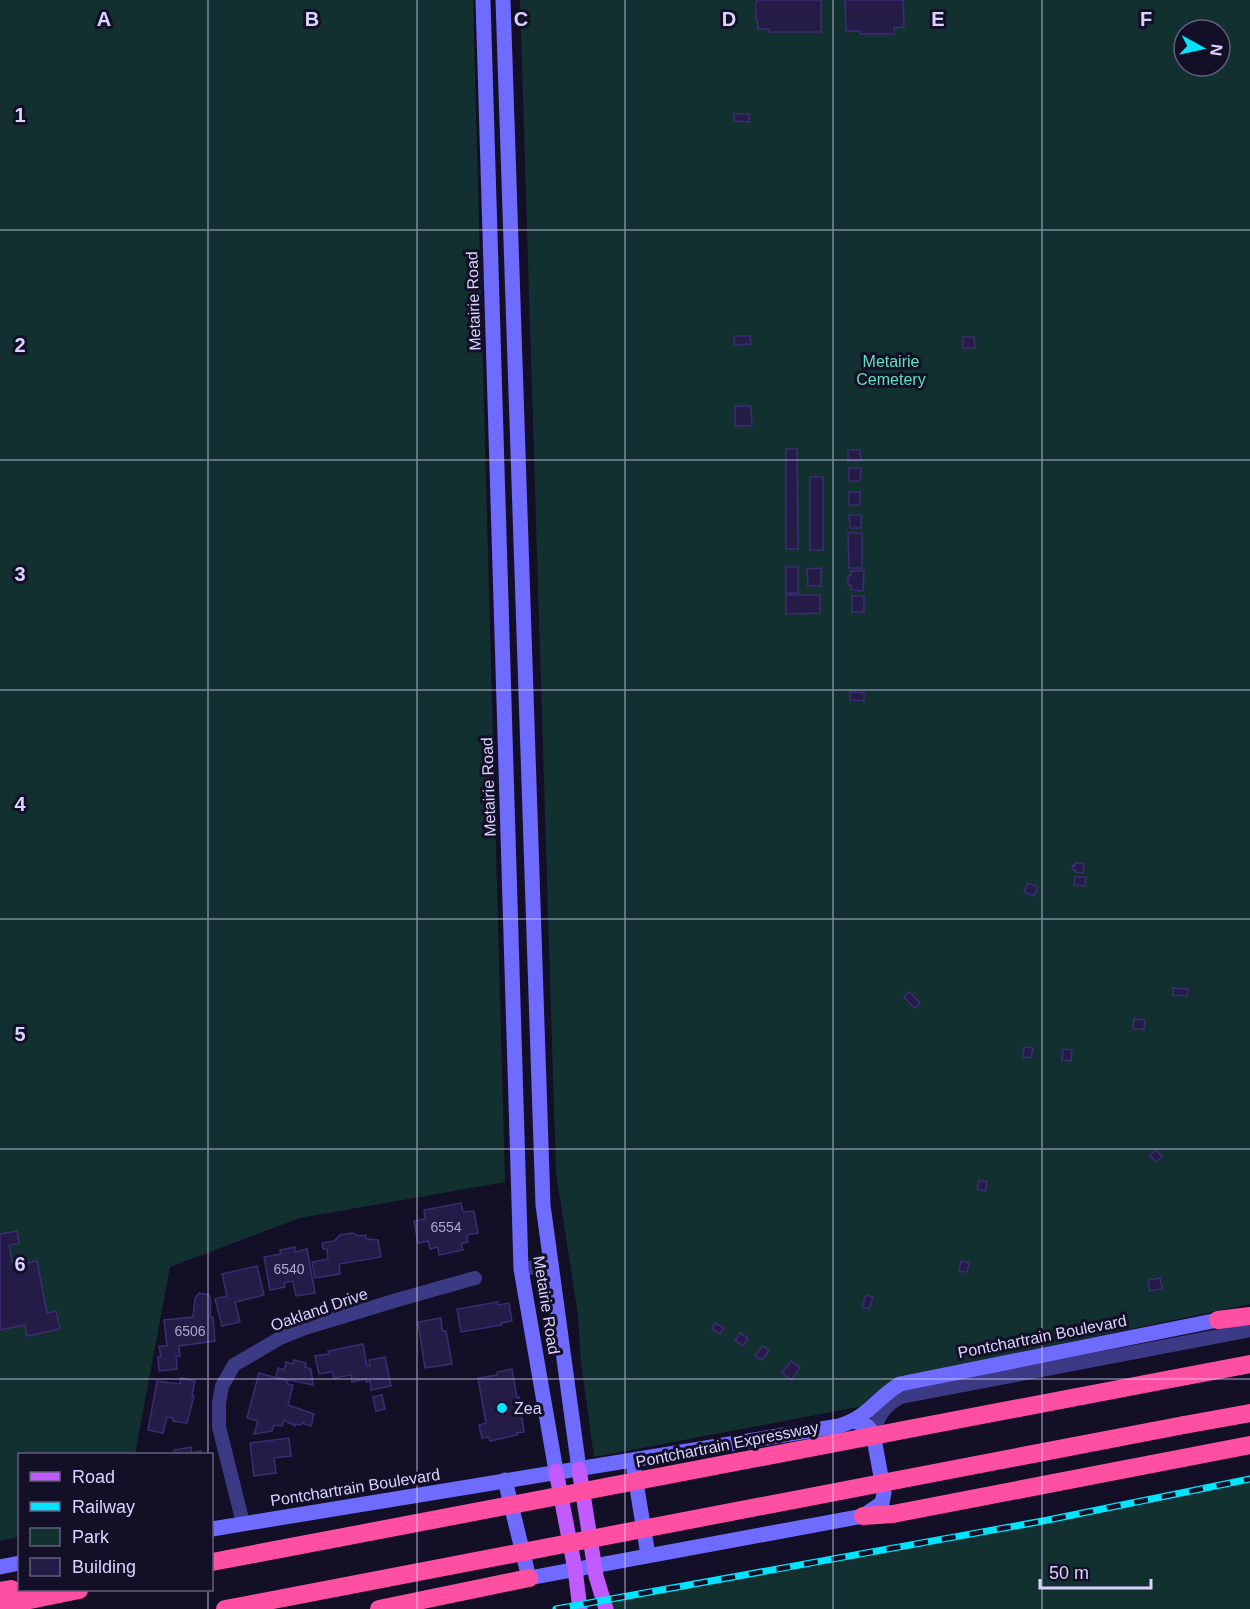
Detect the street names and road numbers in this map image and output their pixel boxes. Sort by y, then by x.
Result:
street label: Metairie Road [463,251,484,351]
street label: Metairie Road [478,737,499,837]
street label: Metairie Road [530,1255,563,1356]
street label: Oakland Drive [268,1285,370,1334]
street label: Pontchartrain Boulevard [956,1312,1128,1361]
street label: Pontchartrain Expressway [634,1418,820,1471]
street label: Pontchartrain Boulevard [269,1466,441,1509]

